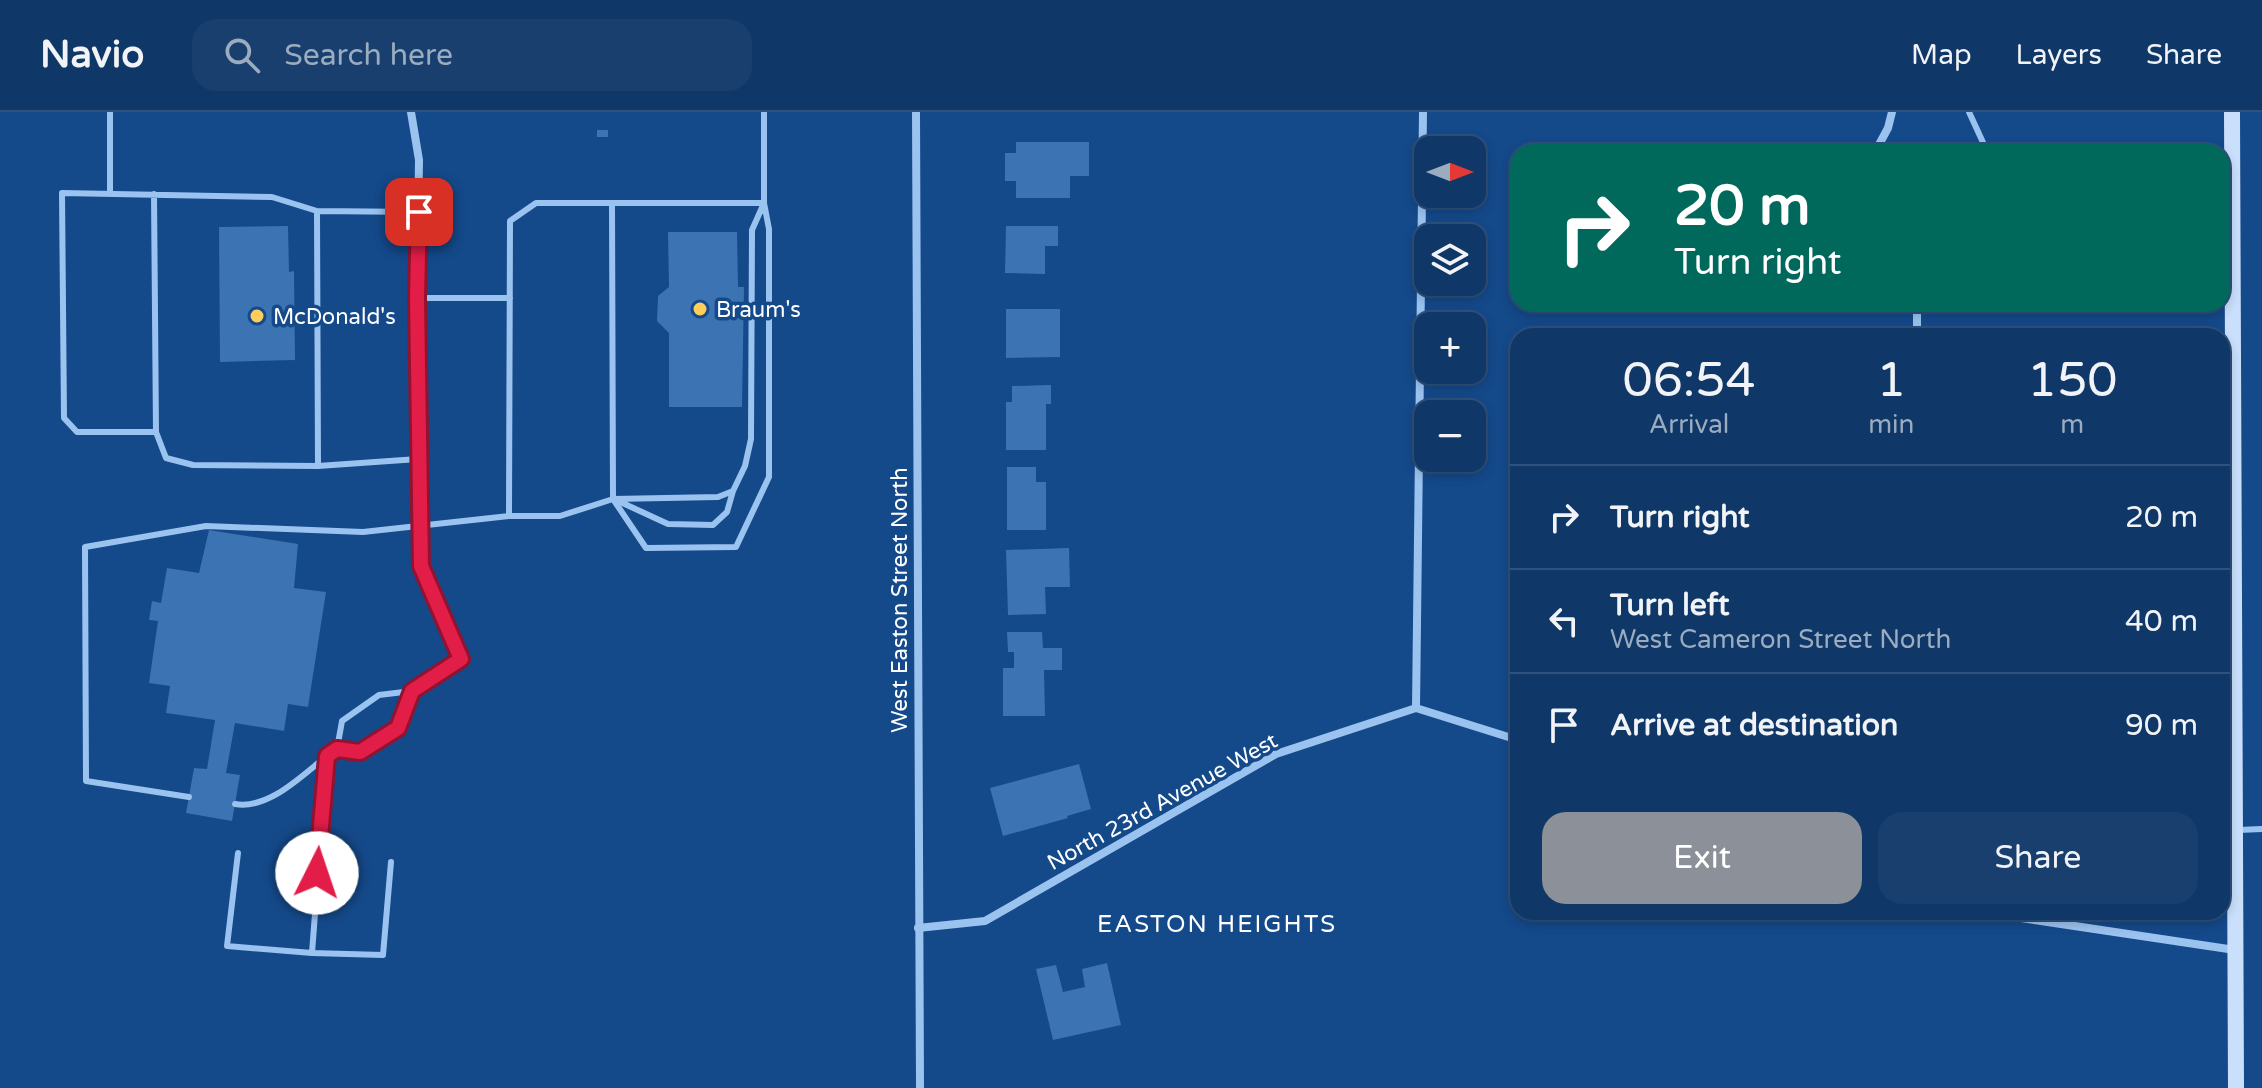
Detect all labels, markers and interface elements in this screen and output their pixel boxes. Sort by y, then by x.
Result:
search box [192,19,752,91]
text: Navio [40,32,144,78]
icon: search [220,33,264,77]
text: Search here [284,37,453,74]
text: Map [1911,38,1972,72]
text: Layers [2016,38,2102,72]
text: Share [2146,38,2222,72]
north arrow [1414,136,1486,208]
map controls [1414,136,1486,472]
text: 20 m [1674,173,1810,240]
icon: right [1542,176,1646,280]
pin [385,178,453,246]
icon: arrive [397,190,441,234]
button: layers [1414,224,1486,296]
text: Turn right [1674,241,1841,284]
place label: Braum's [716,297,801,323]
marker: Braum's [691,300,709,318]
place label: McDonald's [273,304,396,330]
marker: McDonald's [248,307,266,325]
button: + [1414,312,1486,384]
text: 06:54 [1623,352,1756,410]
text: 1 [1876,352,1906,410]
text: 150 [2027,352,2117,410]
button: − [1414,400,1486,472]
text: Arrival [1649,409,1729,440]
text: min [1868,409,1914,440]
text: m [2060,409,2084,440]
street label: West Easton Street North [887,467,913,733]
icon: right [1542,495,1586,539]
text: Turn right [1610,499,1750,536]
text: 20 m [2125,499,2198,536]
text: Turn left [1610,587,1729,624]
icon: left [1542,599,1586,643]
text: 40 m [2125,603,2198,640]
text: West Cameron Street North [1610,624,1951,655]
icon: arrive [1542,703,1586,747]
text: Arrive at destination [1610,707,1898,744]
text: 90 m [2125,707,2198,744]
street label: North 23rd Avenue West [1043,728,1282,876]
button: Exit [1542,812,1862,904]
button: Share [1878,812,2198,904]
position arrow [275,831,359,915]
district label: EASTON HEIGHTS [1097,910,1337,939]

